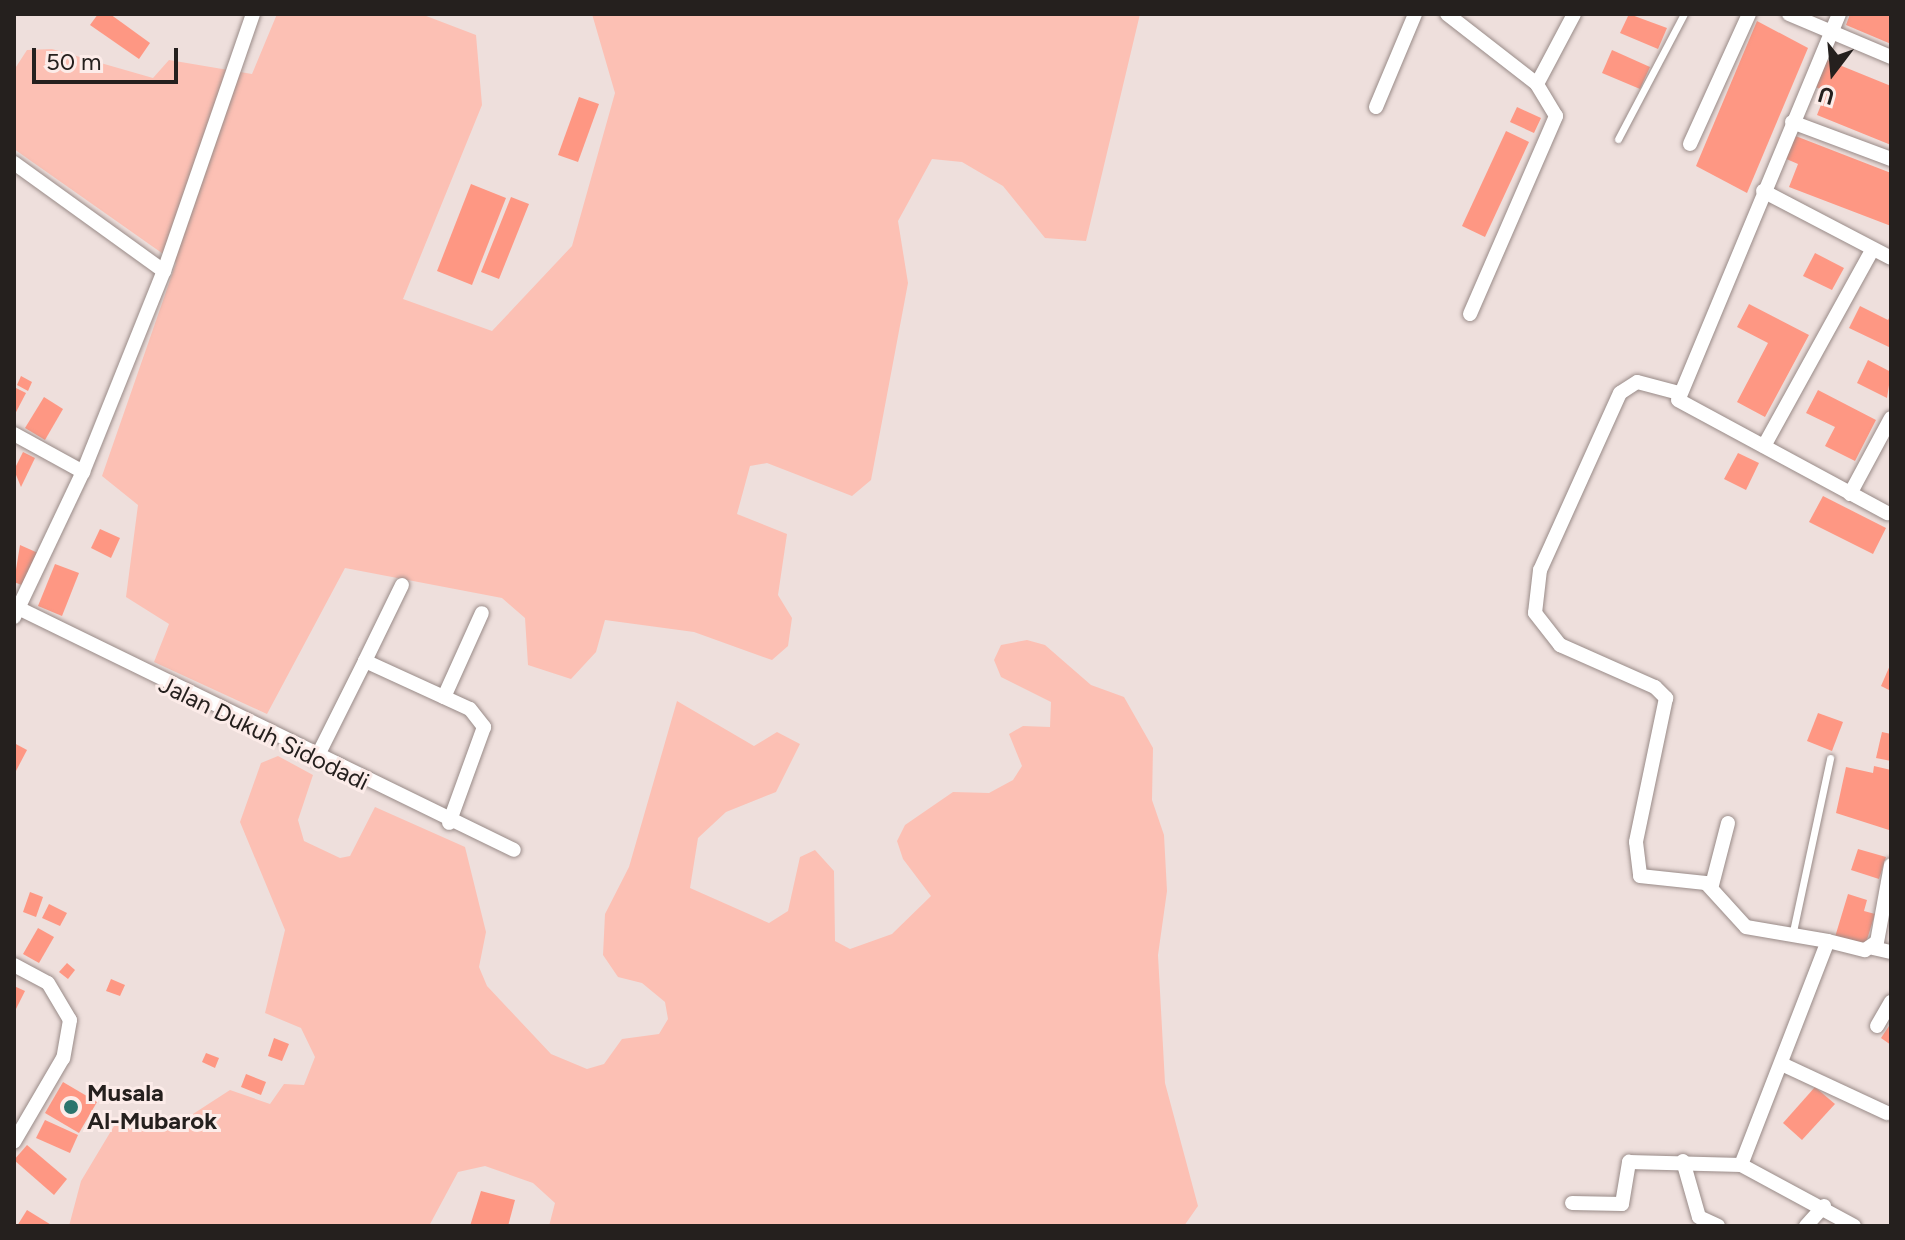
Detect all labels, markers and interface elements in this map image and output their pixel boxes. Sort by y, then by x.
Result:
scale bar [36,32,182,82]
north arrow [1793,32,1873,112]
text: 50 m [46,47,102,76]
text: U [1815,80,1837,111]
street label: Jalan Dukuh Sidodadi [154,670,374,796]
place label: Musala Al-Mubarok [87,1079,217,1135]
marker: Musala Al-Mubarok [62,1098,80,1116]

